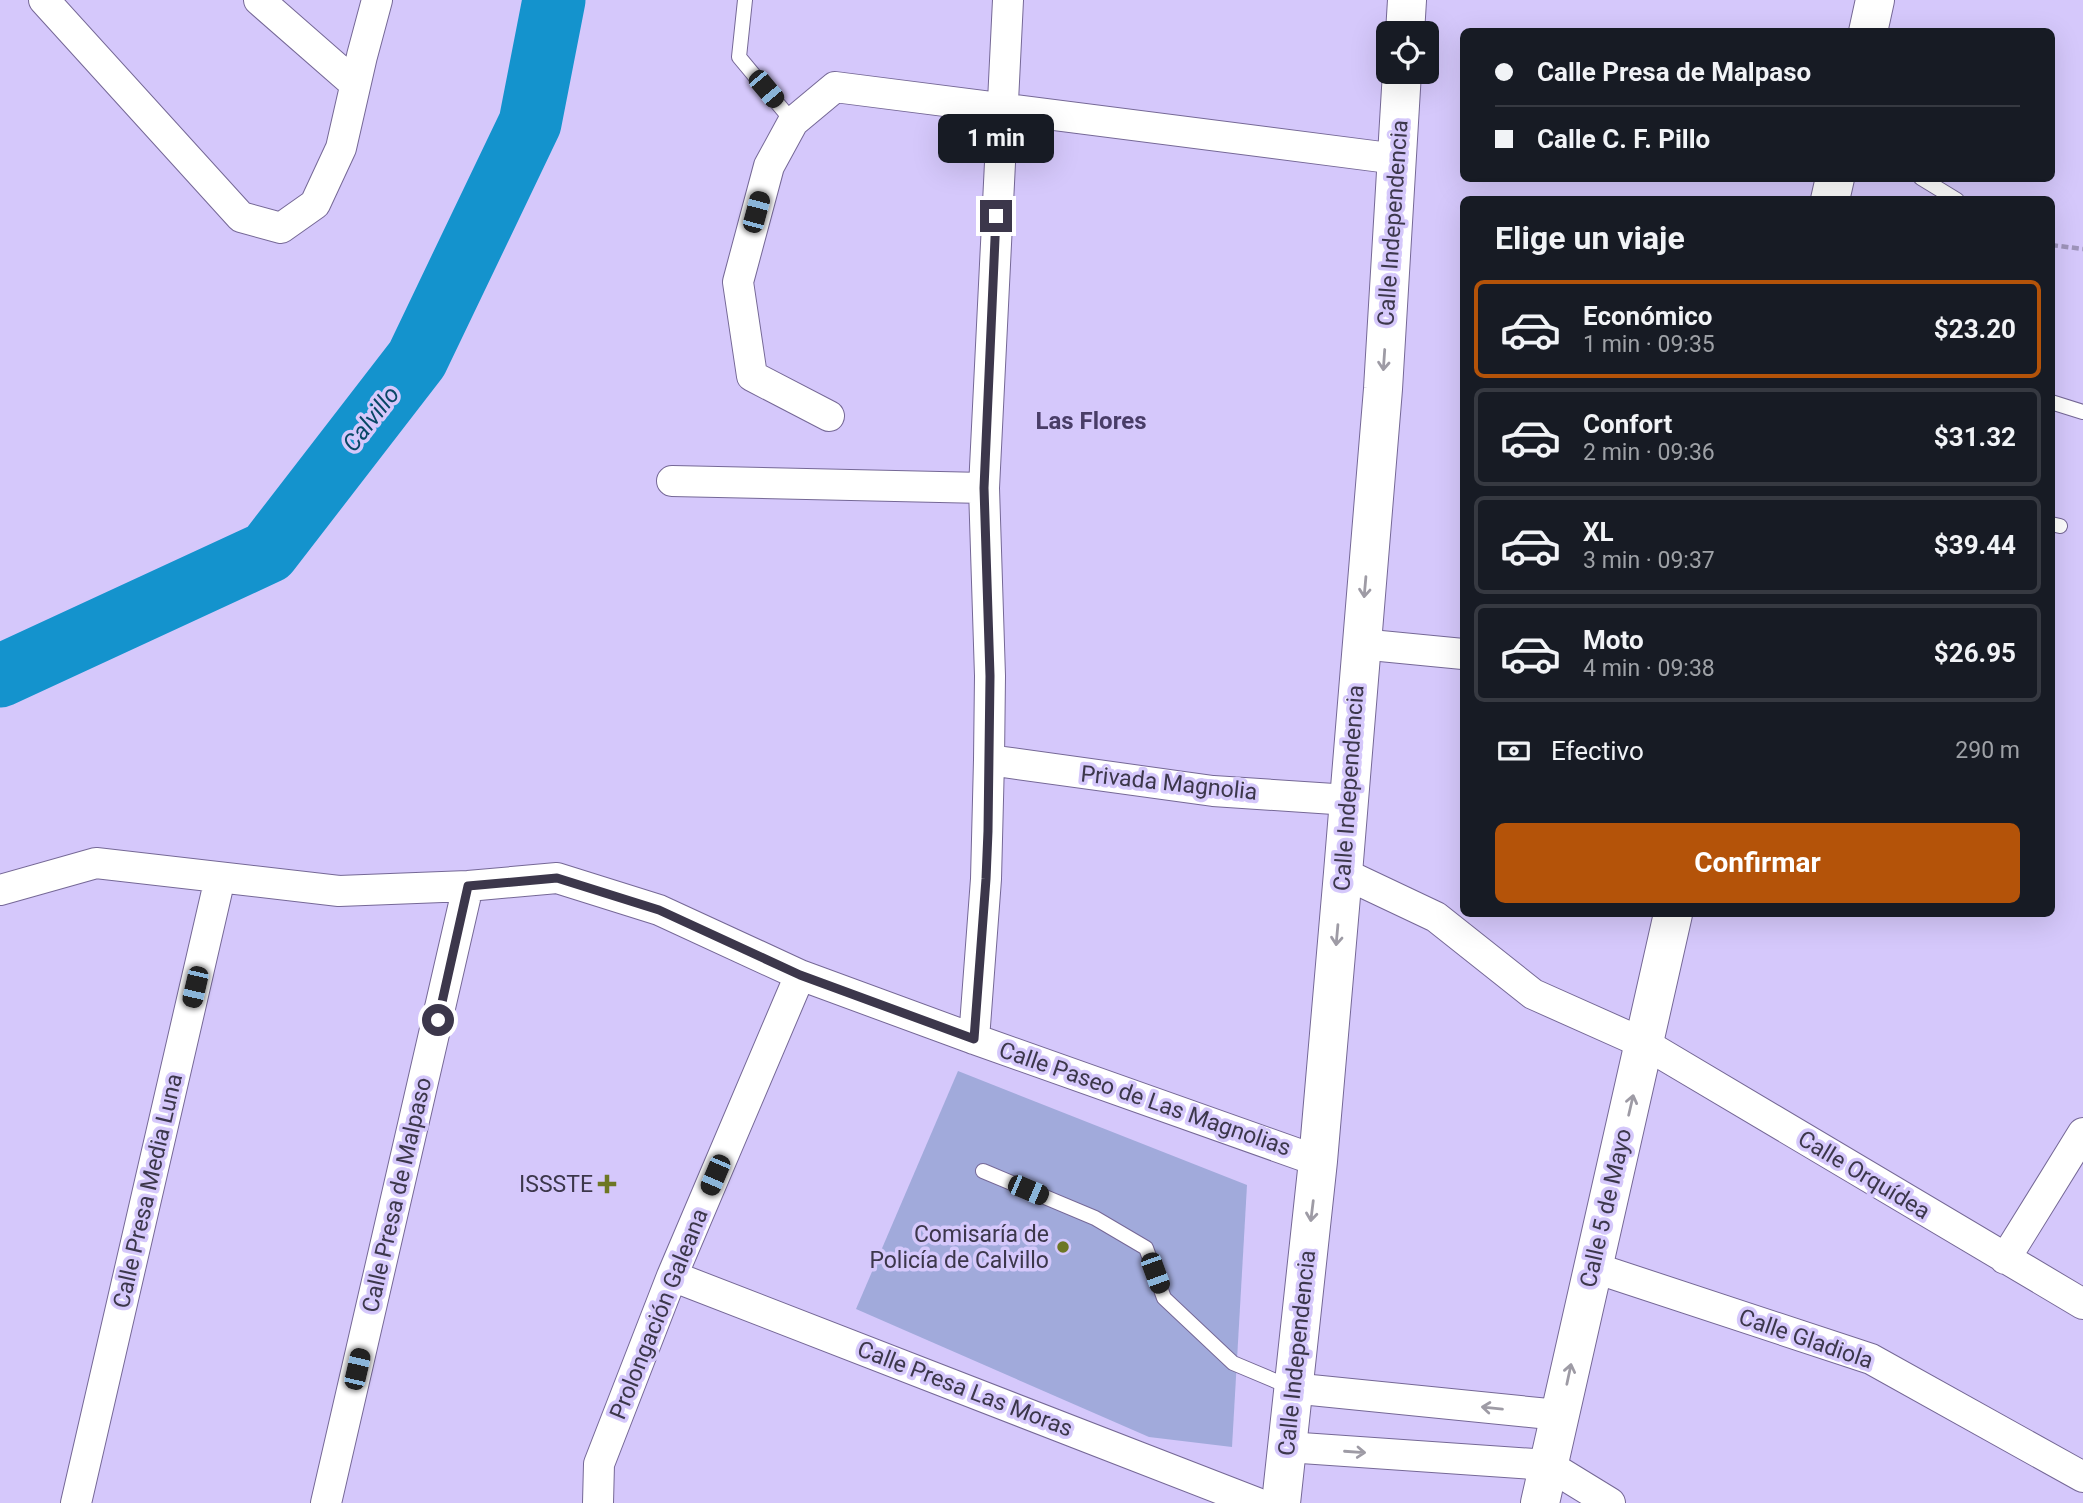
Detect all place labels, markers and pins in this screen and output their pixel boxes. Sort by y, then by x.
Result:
place label: ISSSTE [519,1171,593,1198]
marker: ISSSTE [599,1176,615,1192]
place label: Comisaría de Policía de Calvillo [869,1221,1049,1274]
marker: Comisaría de Policía de Calvillo [1055,1239,1071,1255]

